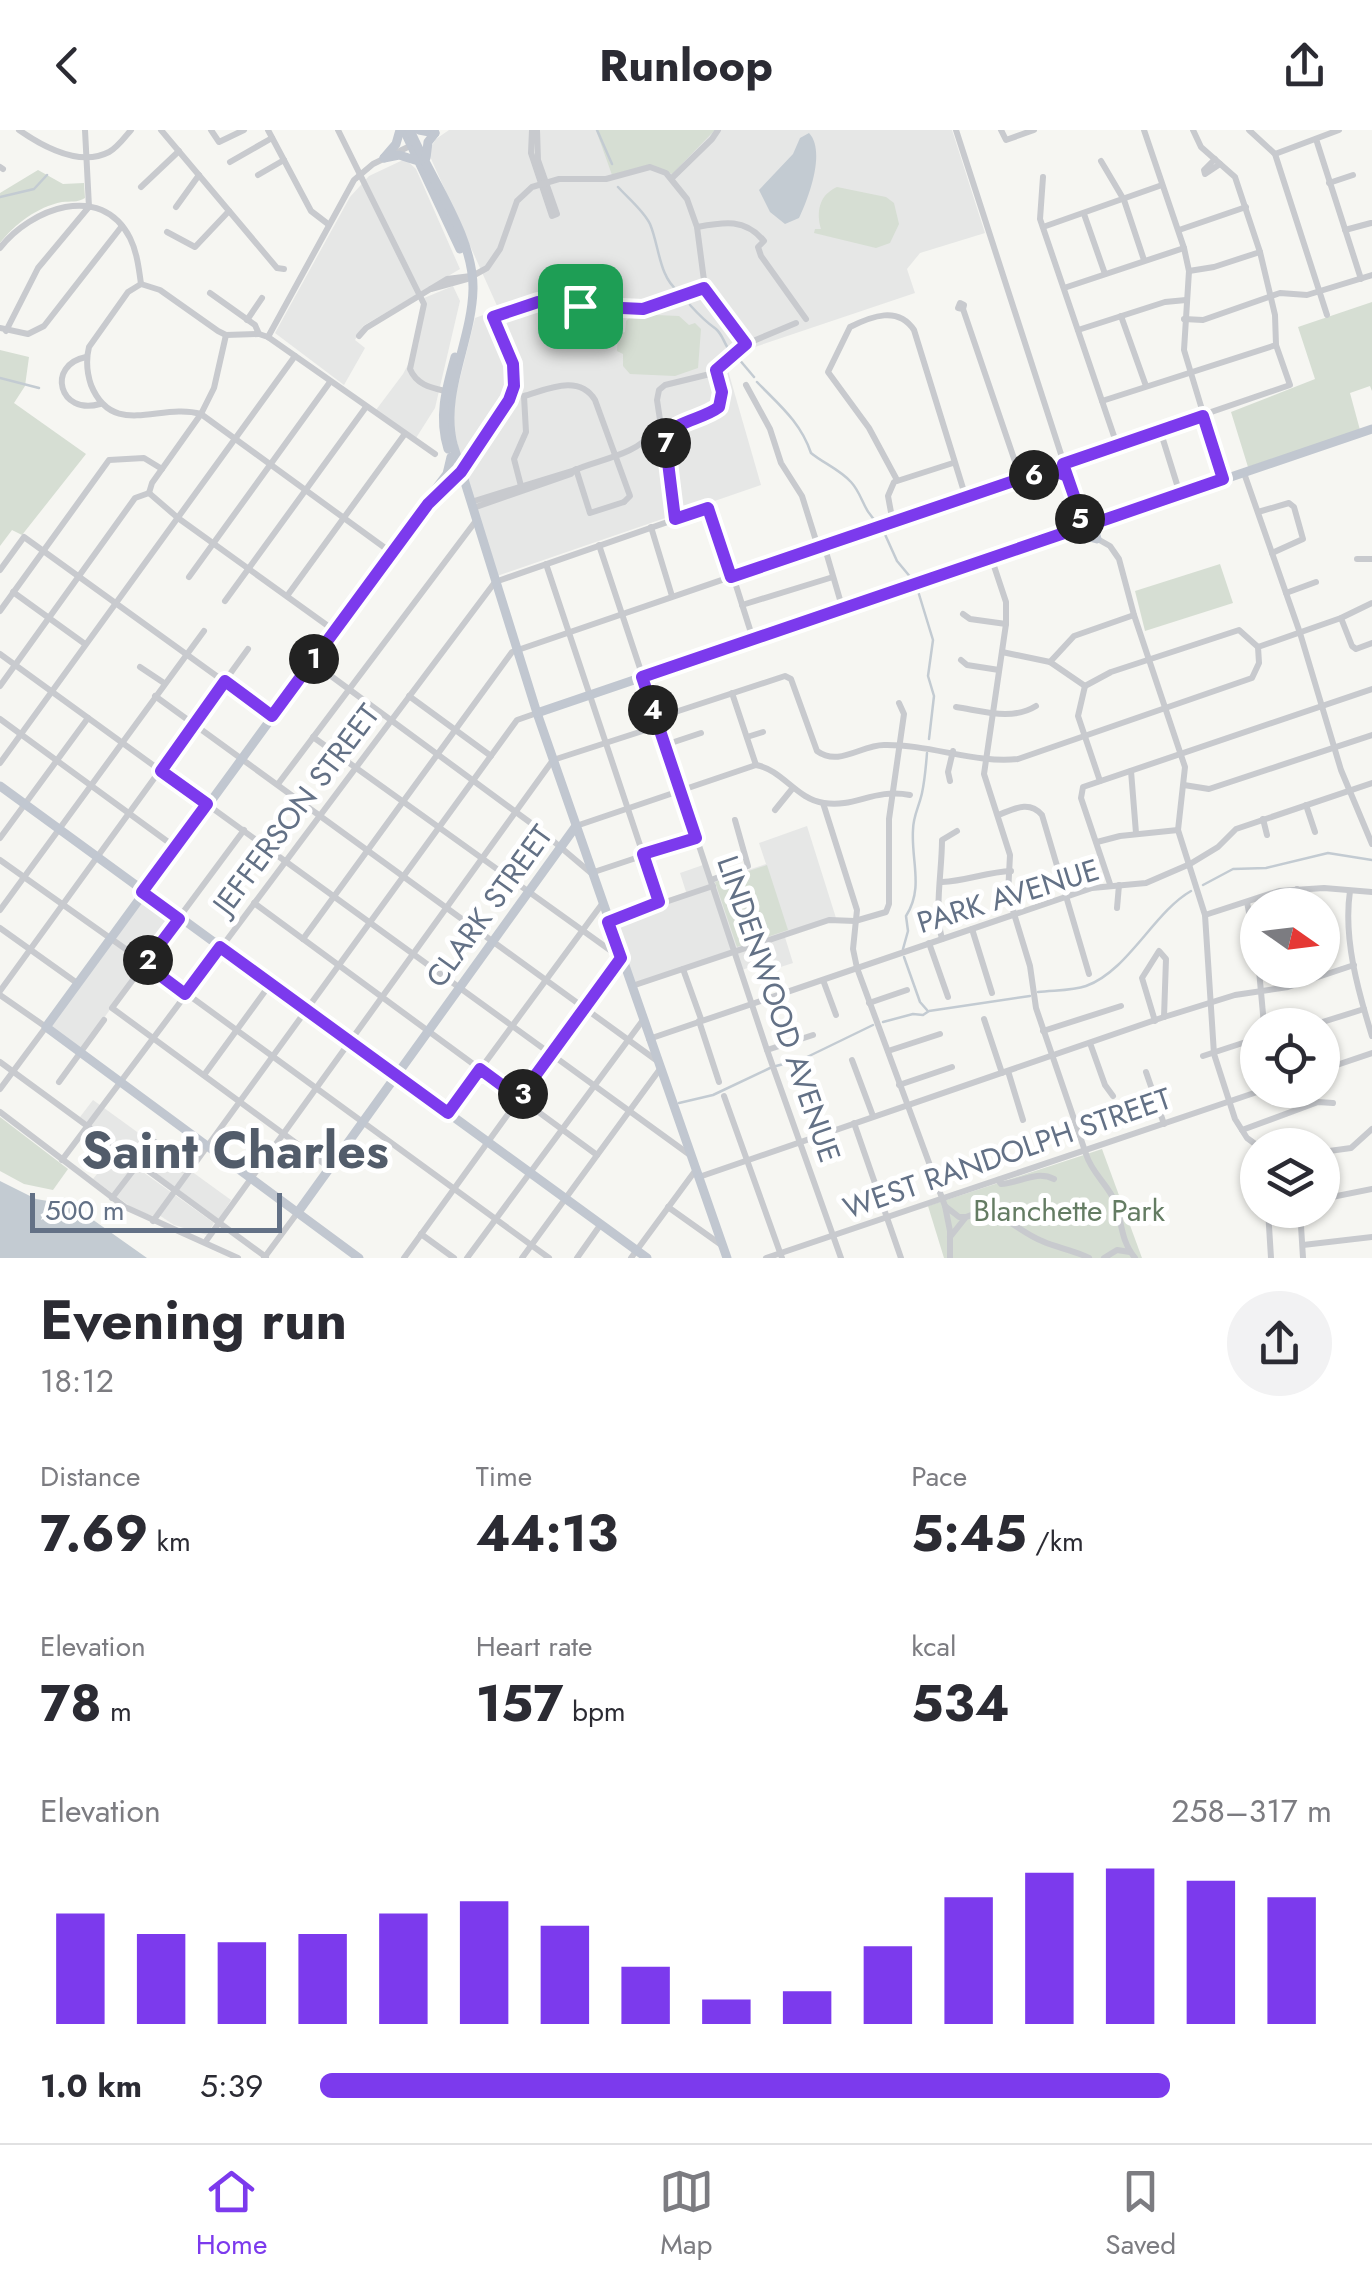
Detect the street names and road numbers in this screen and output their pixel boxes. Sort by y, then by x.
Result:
street label: JEFFERSON STREET [200,695,389,926]
street label: CLARK STREET [415,816,563,996]
street label: PARK AVENUE [912,848,1104,944]
street label: LINDENWOOD AVENUE [706,850,852,1168]
street label: WEST RANDOLPH STREET [837,1077,1177,1229]

